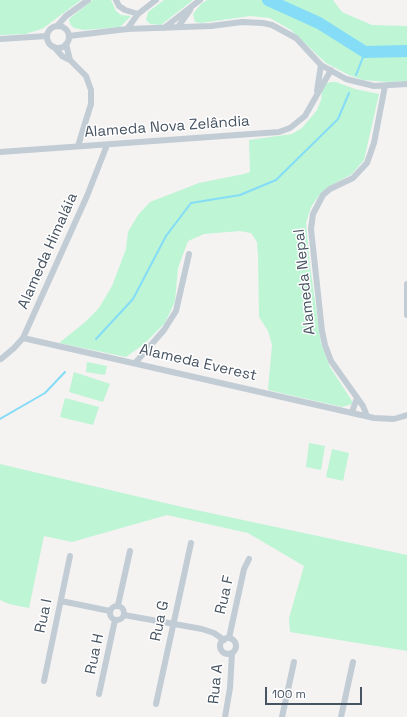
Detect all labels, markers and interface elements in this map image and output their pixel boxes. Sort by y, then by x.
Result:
street label: Alameda Nova Zelândia [84,112,250,142]
street label: Alameda Himaláia [14,190,82,312]
street label: Alameda Nepal [290,228,320,336]
street label: Alameda Everest [138,341,258,385]
street label: Rua F [212,574,238,616]
street label: Rua I [32,597,56,635]
street label: Rua G [147,599,173,643]
street label: Rua H [82,632,108,676]
street label: Rua A [205,663,227,705]
scale bar [267,679,364,705]
text: 100 m [272,686,306,702]

